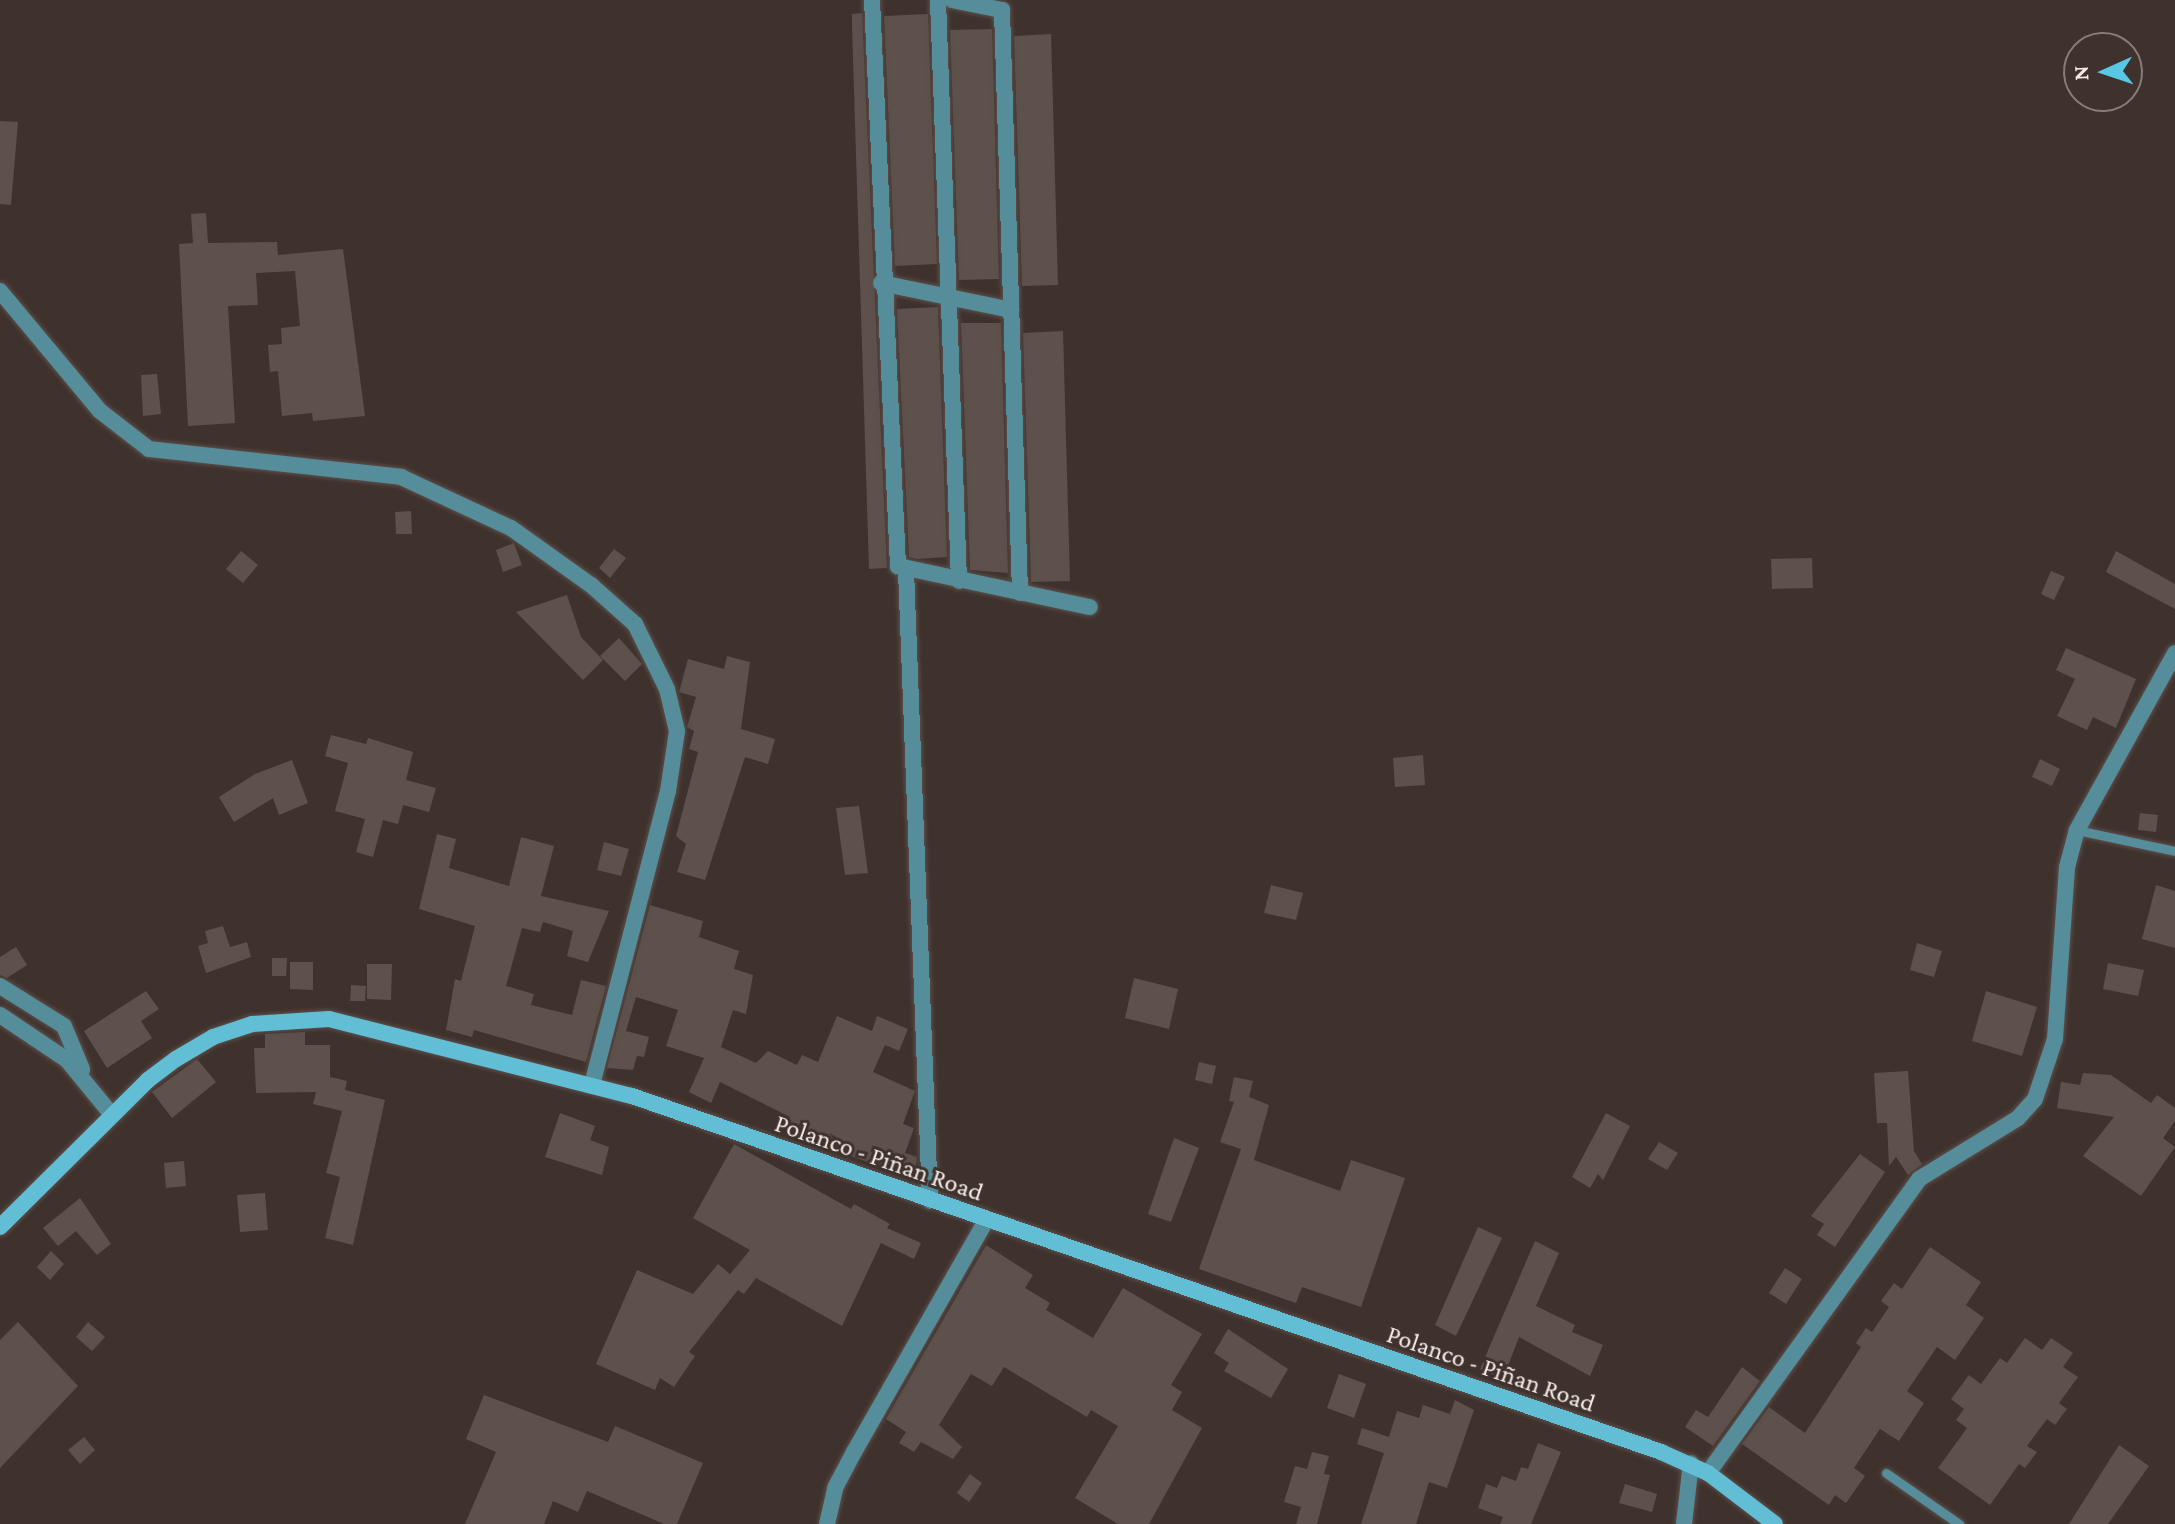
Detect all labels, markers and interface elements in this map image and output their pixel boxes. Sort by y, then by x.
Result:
north arrow [2063,32,2143,112]
text: N [2068,65,2093,81]
street label: Polanco - Piñan Road [771,1108,987,1208]
street label: Polanco - Piñan Road [1383,1319,1599,1419]

